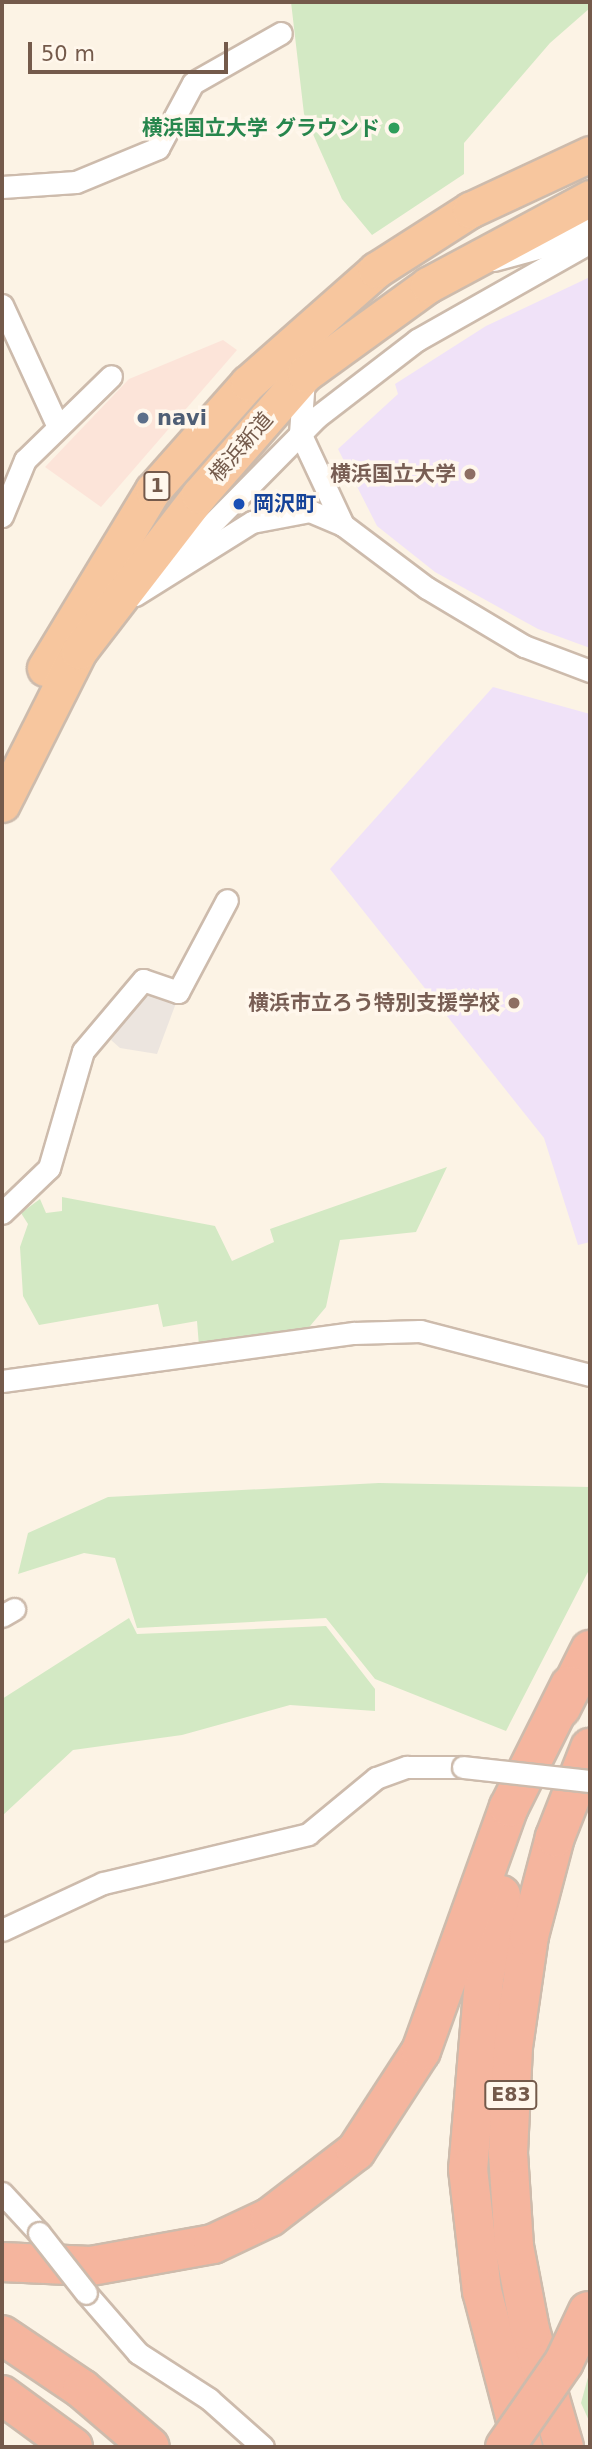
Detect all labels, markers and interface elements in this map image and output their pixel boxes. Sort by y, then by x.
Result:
scale bar [32,28,231,72]
text: 50 m [41,42,95,66]
place label: 横浜国立大学 グラウンド [142,115,380,141]
marker: 横浜国立大学 グラウンド [386,120,402,136]
place label: navi [157,405,207,431]
street label: 横浜新道 [204,407,278,487]
marker: navi [135,410,151,426]
place label: 横浜国立大学 [330,461,456,487]
marker: 横浜国立大学 [462,466,478,482]
road number: 1 [143,471,171,502]
place label: 岡沢町 [253,491,316,517]
marker: 岡沢町 [231,496,247,512]
place label: 横浜市立ろう特別支援学校 [248,990,500,1016]
marker: 横浜市立ろう特別支援学校 [506,995,522,1011]
road number: E83 [483,2080,539,2110]

